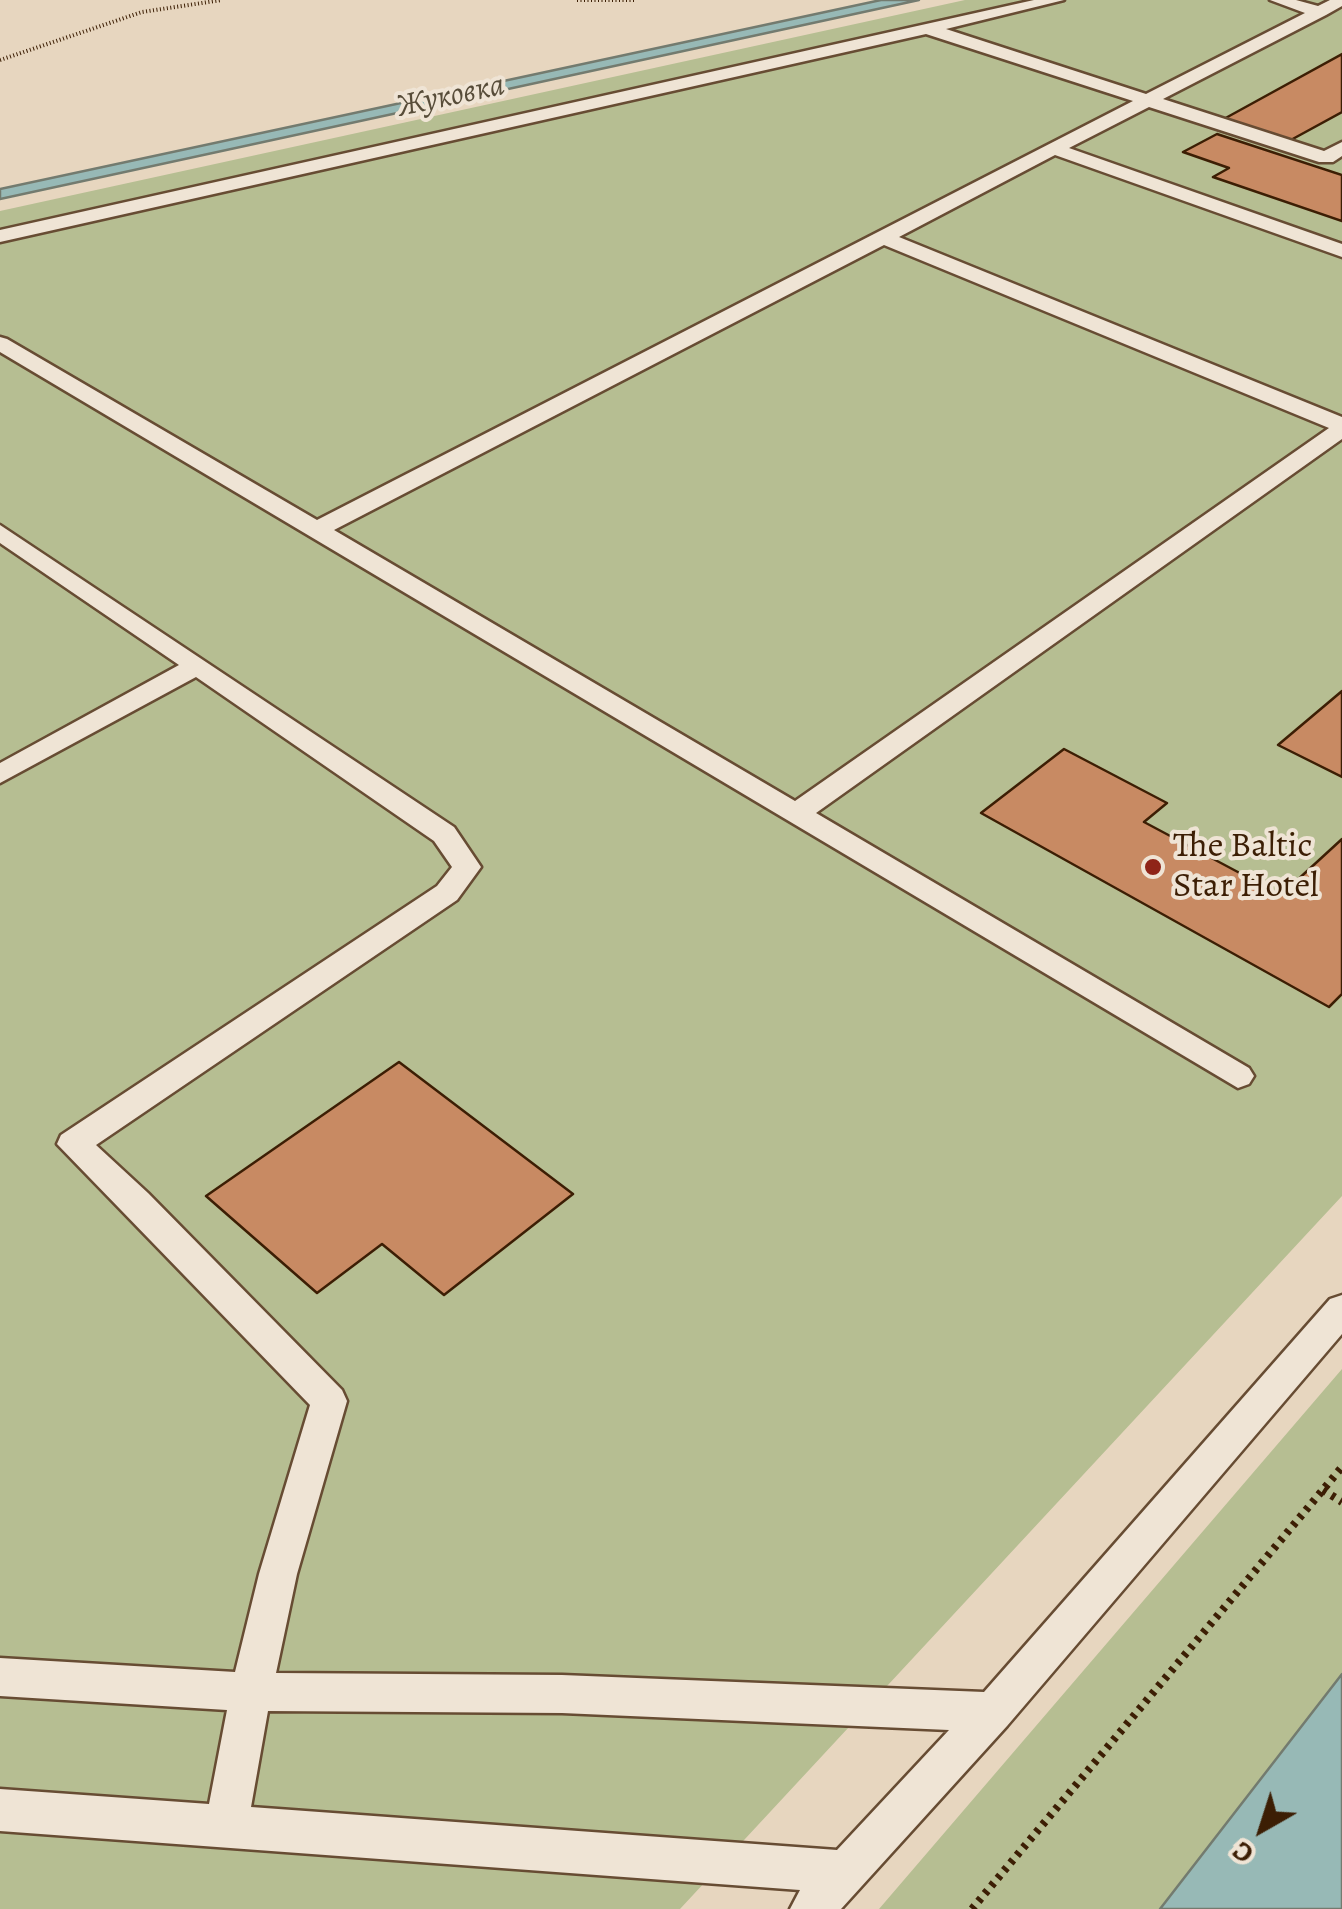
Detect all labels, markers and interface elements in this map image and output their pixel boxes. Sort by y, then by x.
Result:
water label: Жуковка [394,67,508,127]
place label: The Baltic Star Hotel [1173,826,1319,908]
marker: The Baltic Star Hotel [1142,856,1164,878]
north arrow [1212,1779,1312,1879]
text: С [1224,1832,1262,1873]

